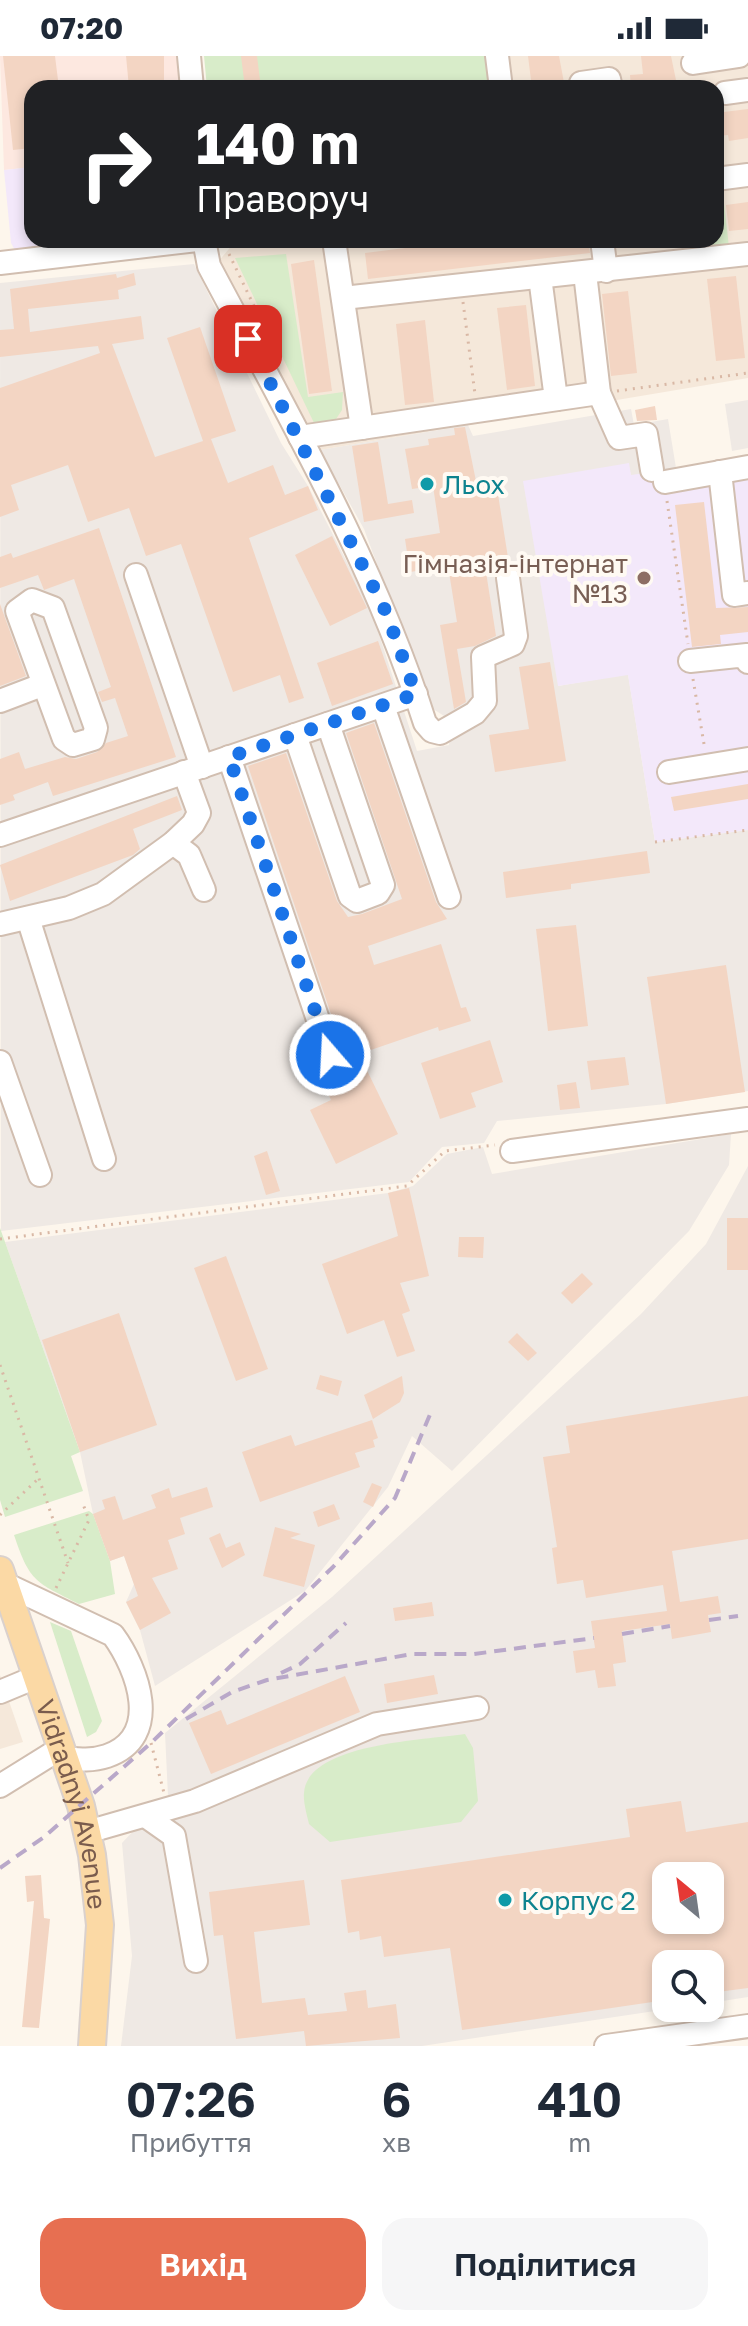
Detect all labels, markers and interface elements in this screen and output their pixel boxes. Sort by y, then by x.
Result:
text: 07:20 [40,10,123,46]
text: 140 m [196,109,359,176]
icon: right [64,112,168,216]
text: Праворуч [196,177,369,220]
pin [214,305,282,373]
icon: arrive [226,317,270,361]
place label: Льох [443,469,505,500]
marker: Льох [418,475,436,493]
place label: Гімназія-інтернат №13 [402,548,628,609]
marker: Гімназія-інтернат №13 [635,569,653,587]
position arrow [288,1013,372,1097]
street label: Vidradnyi Avenue [30,1695,114,1911]
north arrow [652,1862,724,1934]
map controls [652,1862,724,2022]
place label: Корпус 2 [521,1885,636,1916]
marker: Корпус 2 [496,1891,514,1909]
button: search [652,1950,724,2022]
text: 07:26 [126,2070,256,2128]
text: 6 [382,2070,412,2128]
text: 410 [537,2070,622,2128]
text: Прибуття [130,2127,252,2158]
text: хв [382,2127,411,2158]
text: m [568,2127,591,2158]
button: Вихід [40,2218,366,2310]
button: Поділитися [382,2218,708,2310]

